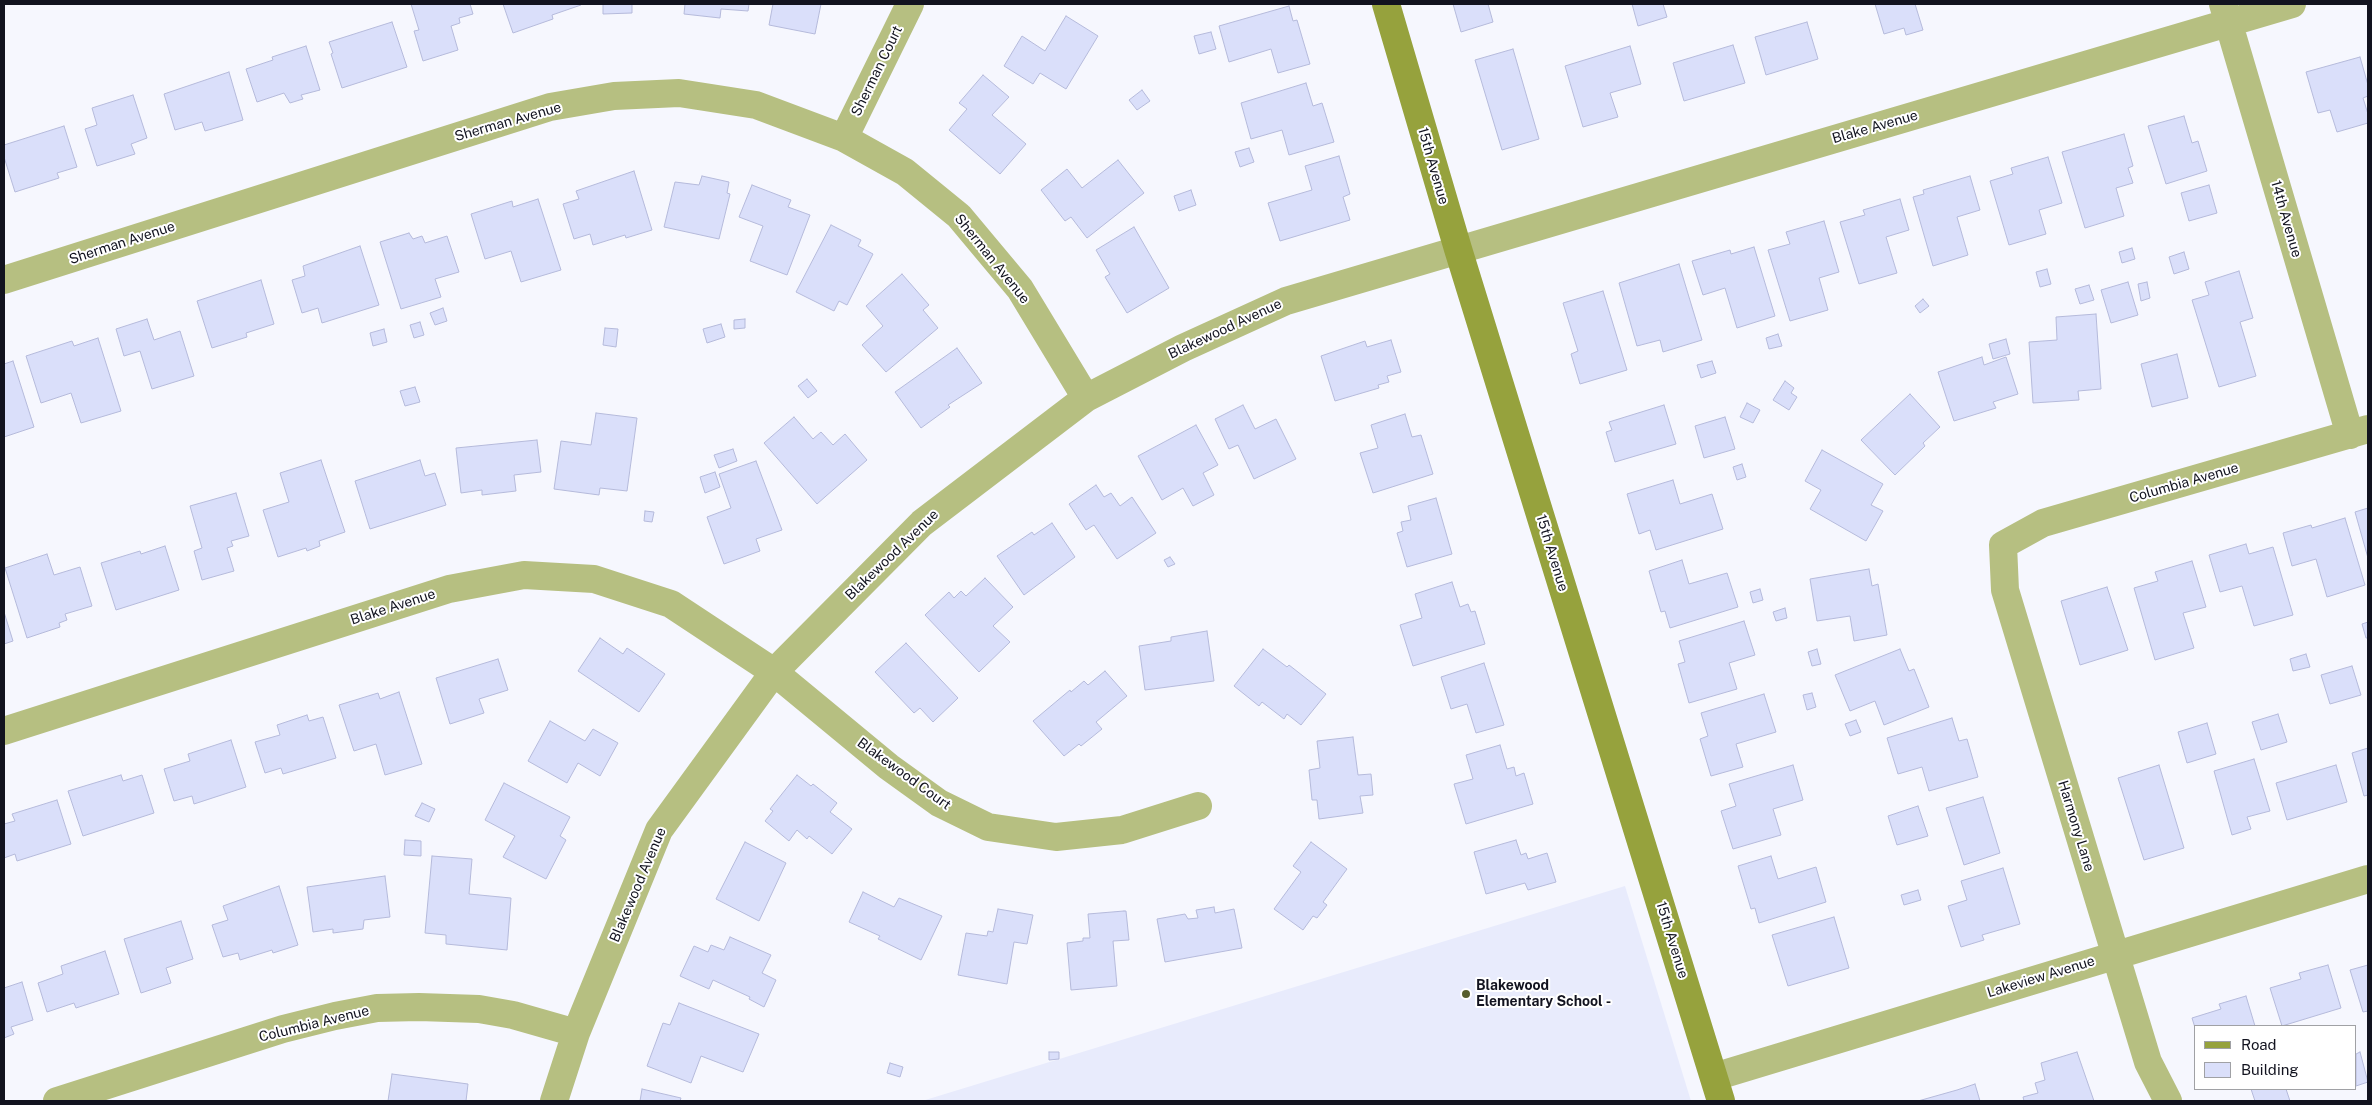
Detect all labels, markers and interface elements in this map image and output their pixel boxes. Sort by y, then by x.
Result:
street label: Sherman Court [848,23,906,119]
street label: Sherman Avenue [453,99,563,145]
street label: Blake Avenue [1830,107,1920,147]
street label: 15th Avenue [1414,125,1452,207]
street label: 14th Avenue [2267,178,2305,260]
street label: Sherman Avenue [951,211,1033,307]
street label: Sherman Avenue [67,218,177,268]
street label: Blakewood Avenue [1166,295,1284,363]
street label: Columbia Avenue [2127,459,2241,507]
street label: Blakewood Avenue [842,506,942,604]
street label: 15th Avenue [1532,512,1572,594]
street label: Blake Avenue [348,585,438,629]
street label: Blakewood Court [854,734,954,814]
street label: Harmony Lane [2054,778,2098,874]
street label: Blakewood Avenue [606,825,670,945]
street label: 15th Avenue [1652,899,1692,981]
street label: Lakeview Avenue [1985,953,2097,1001]
place label: Blakewood Elementary School - [1476,978,1611,1010]
marker: Blakewood Elementary School - [1460,988,1472,1000]
street label: Columbia Avenue [257,1002,371,1046]
legend [2194,1025,2357,1090]
text: Road [2241,1036,2277,1053]
text: Building [2241,1061,2299,1078]

